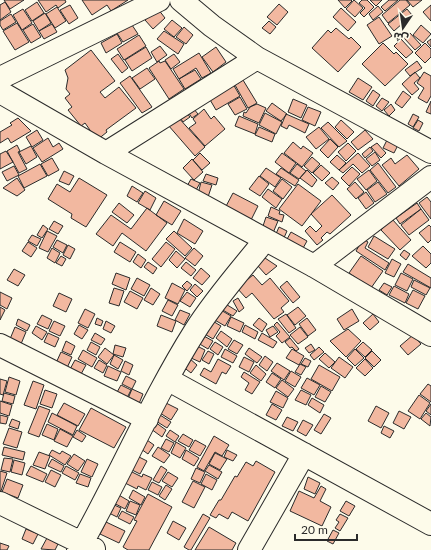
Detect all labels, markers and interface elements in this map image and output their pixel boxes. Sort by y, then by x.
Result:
north arrow [383,8,423,48]
text: ش [392,29,410,46]
scale bar [295,516,357,542]
text: 20 m [301,522,328,537]

